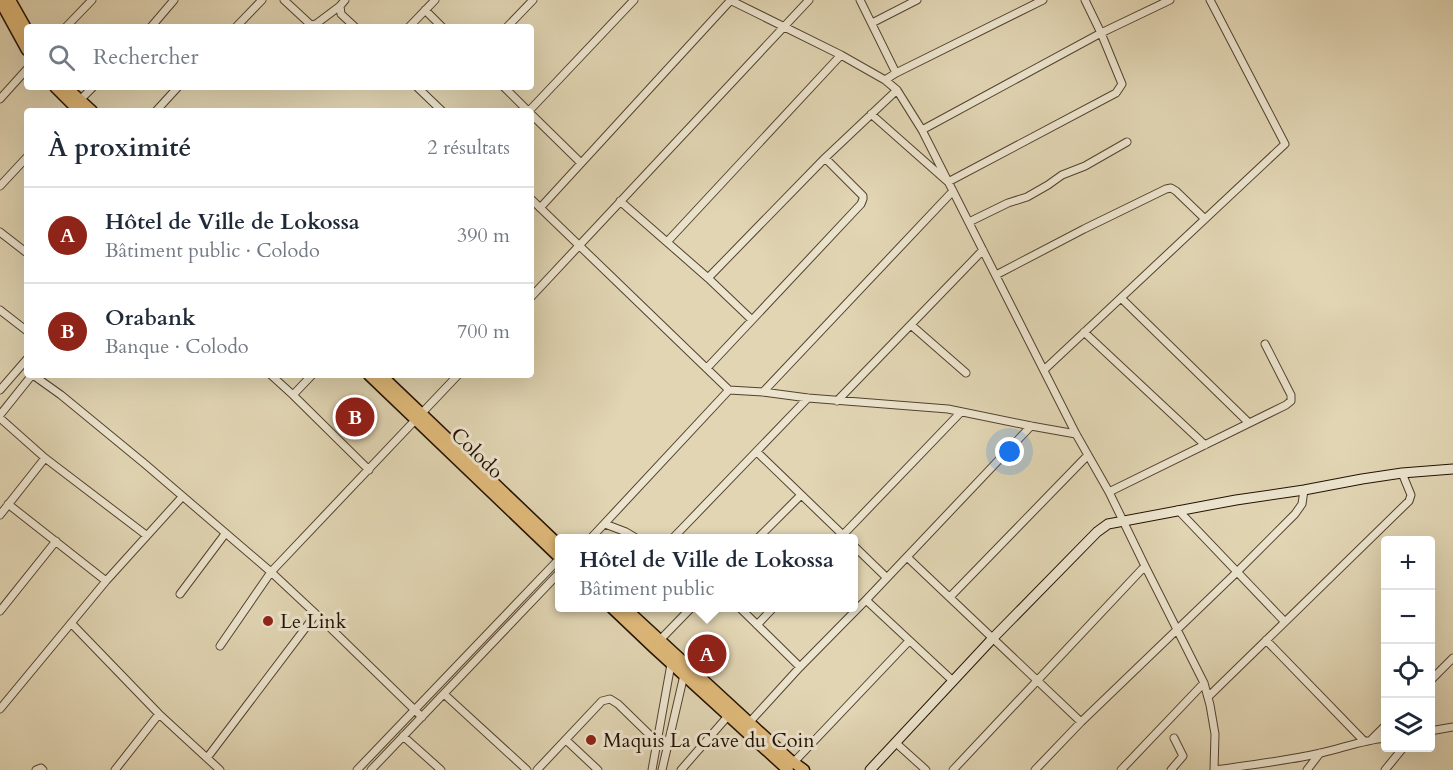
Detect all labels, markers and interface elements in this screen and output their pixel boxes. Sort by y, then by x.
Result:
search box [24,24,534,90]
icon: search [45,41,78,74]
text: Rechercher [93,42,198,72]
text: À proximité [48,130,191,165]
text: 2 résultats [427,134,510,161]
text: Hôtel de Ville de Lokossa [105,207,360,237]
text: A [60,222,75,249]
text: 390 m [457,222,510,249]
text: Bâtiment public · Colodo [105,237,320,264]
text: Orabank [105,303,196,333]
text: B [60,318,75,345]
text: 700 m [457,318,510,345]
text: Banque · Colodo [105,333,249,360]
pin: B [336,394,374,440]
street label: Colodo [445,421,509,485]
your location [995,437,1024,466]
popup [555,534,858,612]
map controls [1381,536,1435,752]
button: + [1381,536,1435,590]
text: Hôtel de Ville de Lokossa [579,545,834,575]
text: Bâtiment public [579,575,715,602]
button: − [1381,590,1435,644]
place label: Le Link [280,608,347,635]
marker: Le Link [261,614,275,628]
pin: A [688,632,726,676]
button: locate [1381,644,1435,698]
button: layers [1381,698,1435,752]
place label: Maquis La Cave du Coin [603,727,815,754]
marker: Maquis La Cave du Coin [584,733,598,747]

